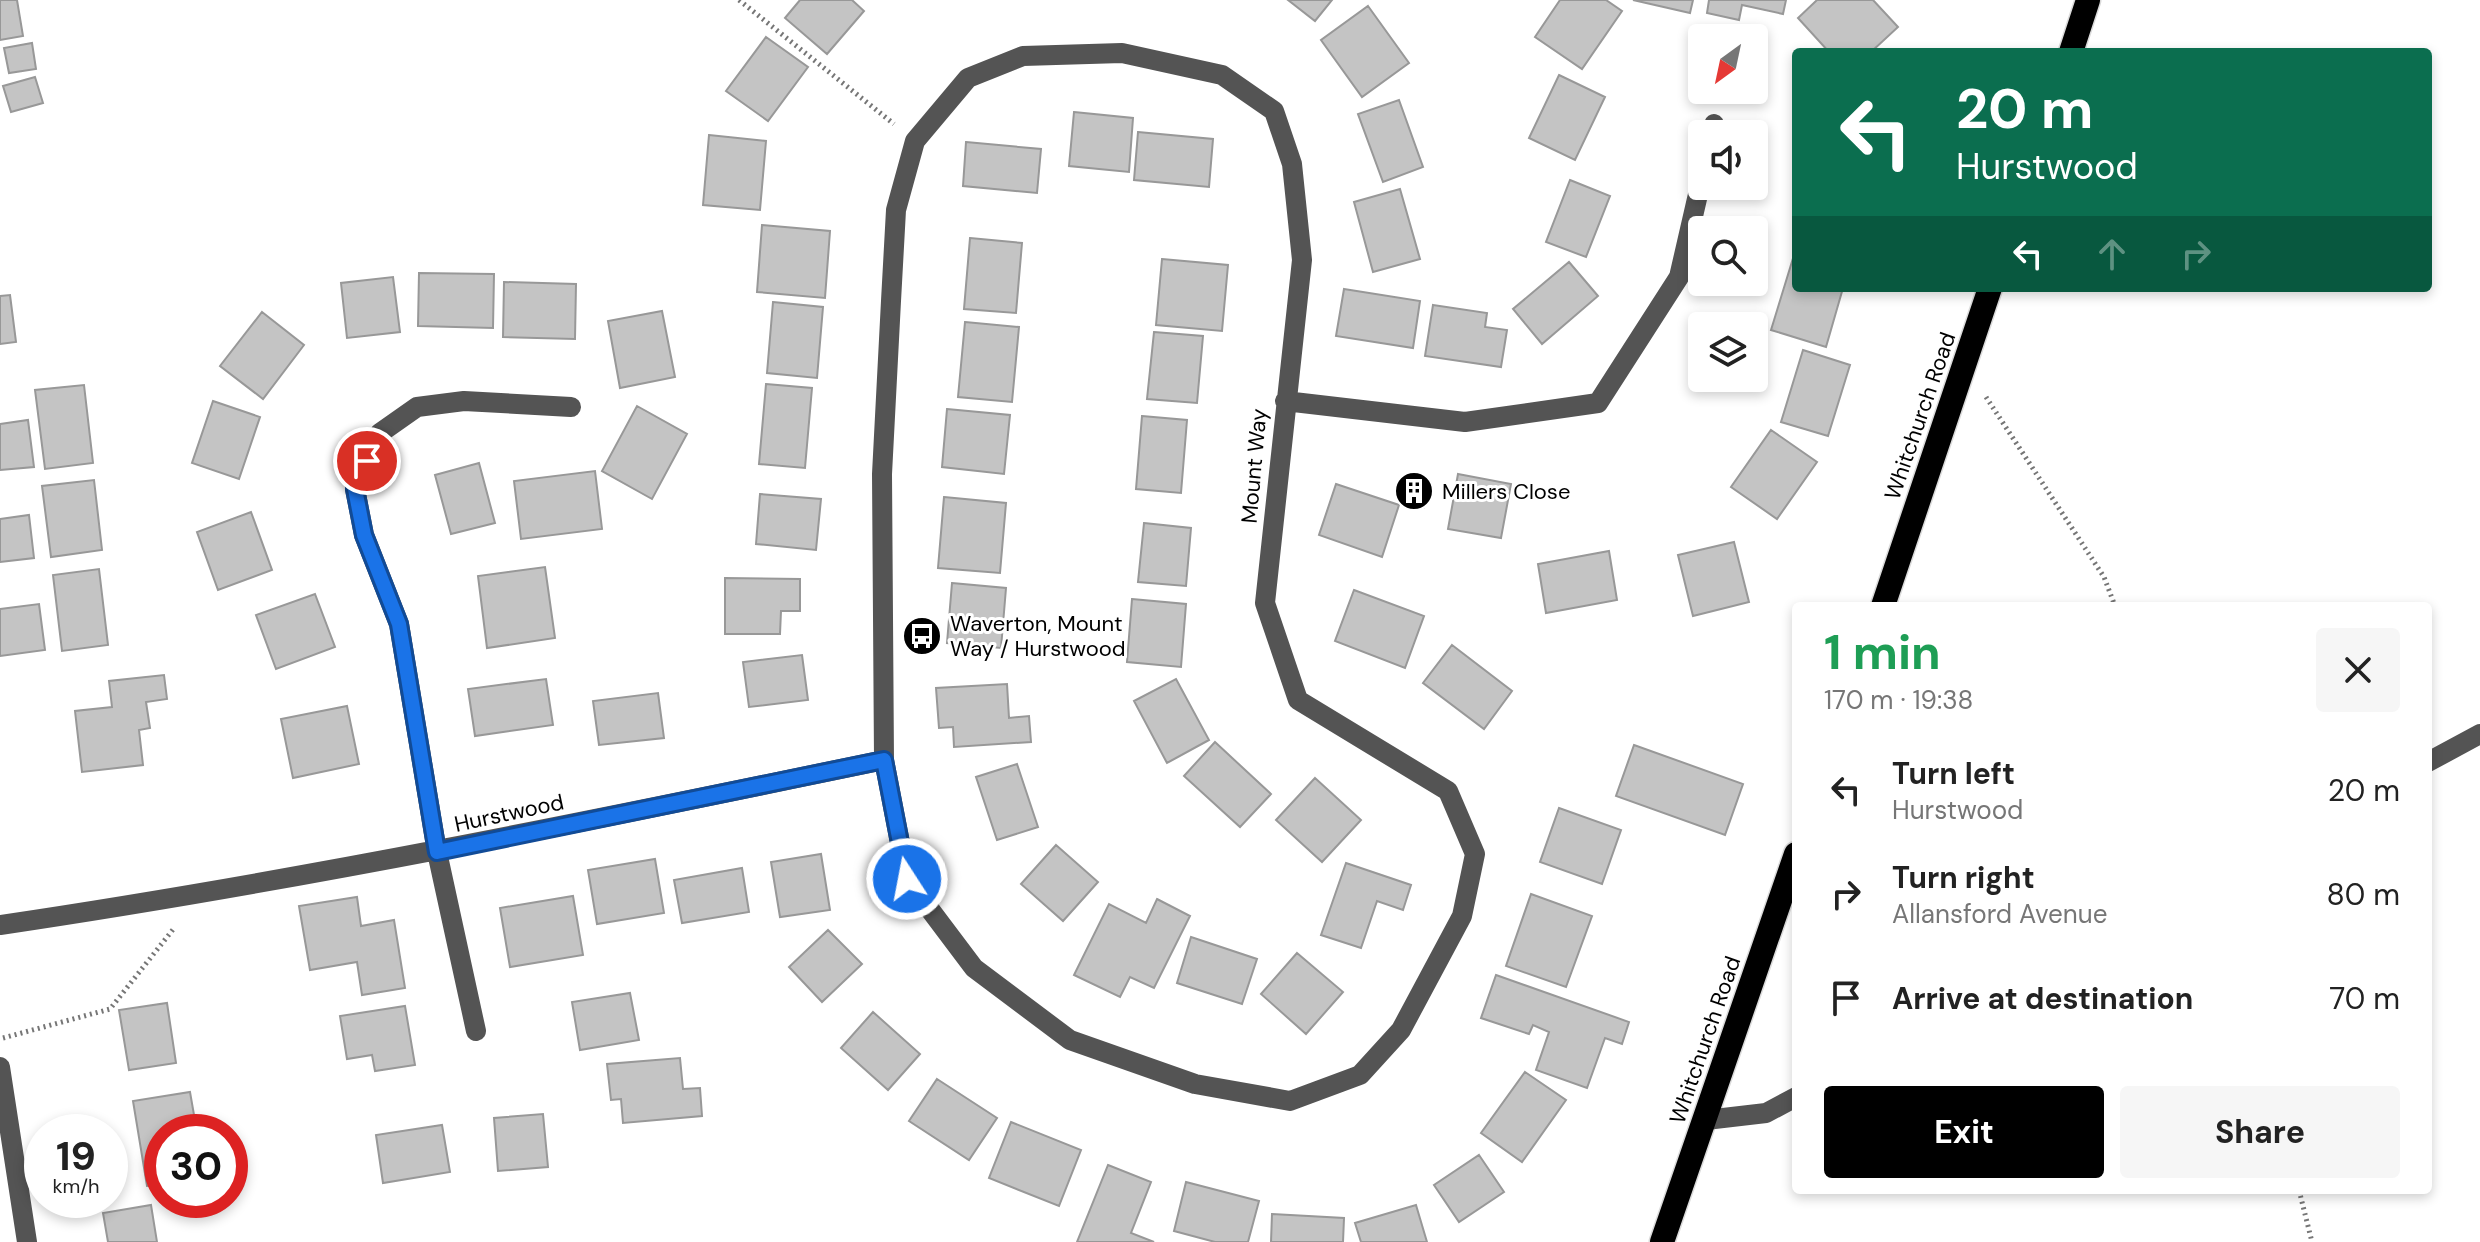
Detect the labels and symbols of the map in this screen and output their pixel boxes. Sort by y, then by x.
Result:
north arrow [1688,24,1768,104]
street label: Whitchurch Road [1878,328,1962,504]
street label: Mount Way [1235,407,1273,525]
pin [333,427,401,495]
building icon: Millers Close [1393,470,1435,512]
place label: Millers Close [1442,477,1570,506]
place label: Waverton, Mount Way / Hurstwood [950,609,1126,663]
bus stop icon: Waverton, Mount Way / Hurstwood [901,615,943,657]
street label: Hurstwood [452,787,566,839]
position arrow [865,837,949,921]
street label: Whitchurch Road [1663,952,1747,1128]
speed limit sign: 30 [144,1114,248,1218]

